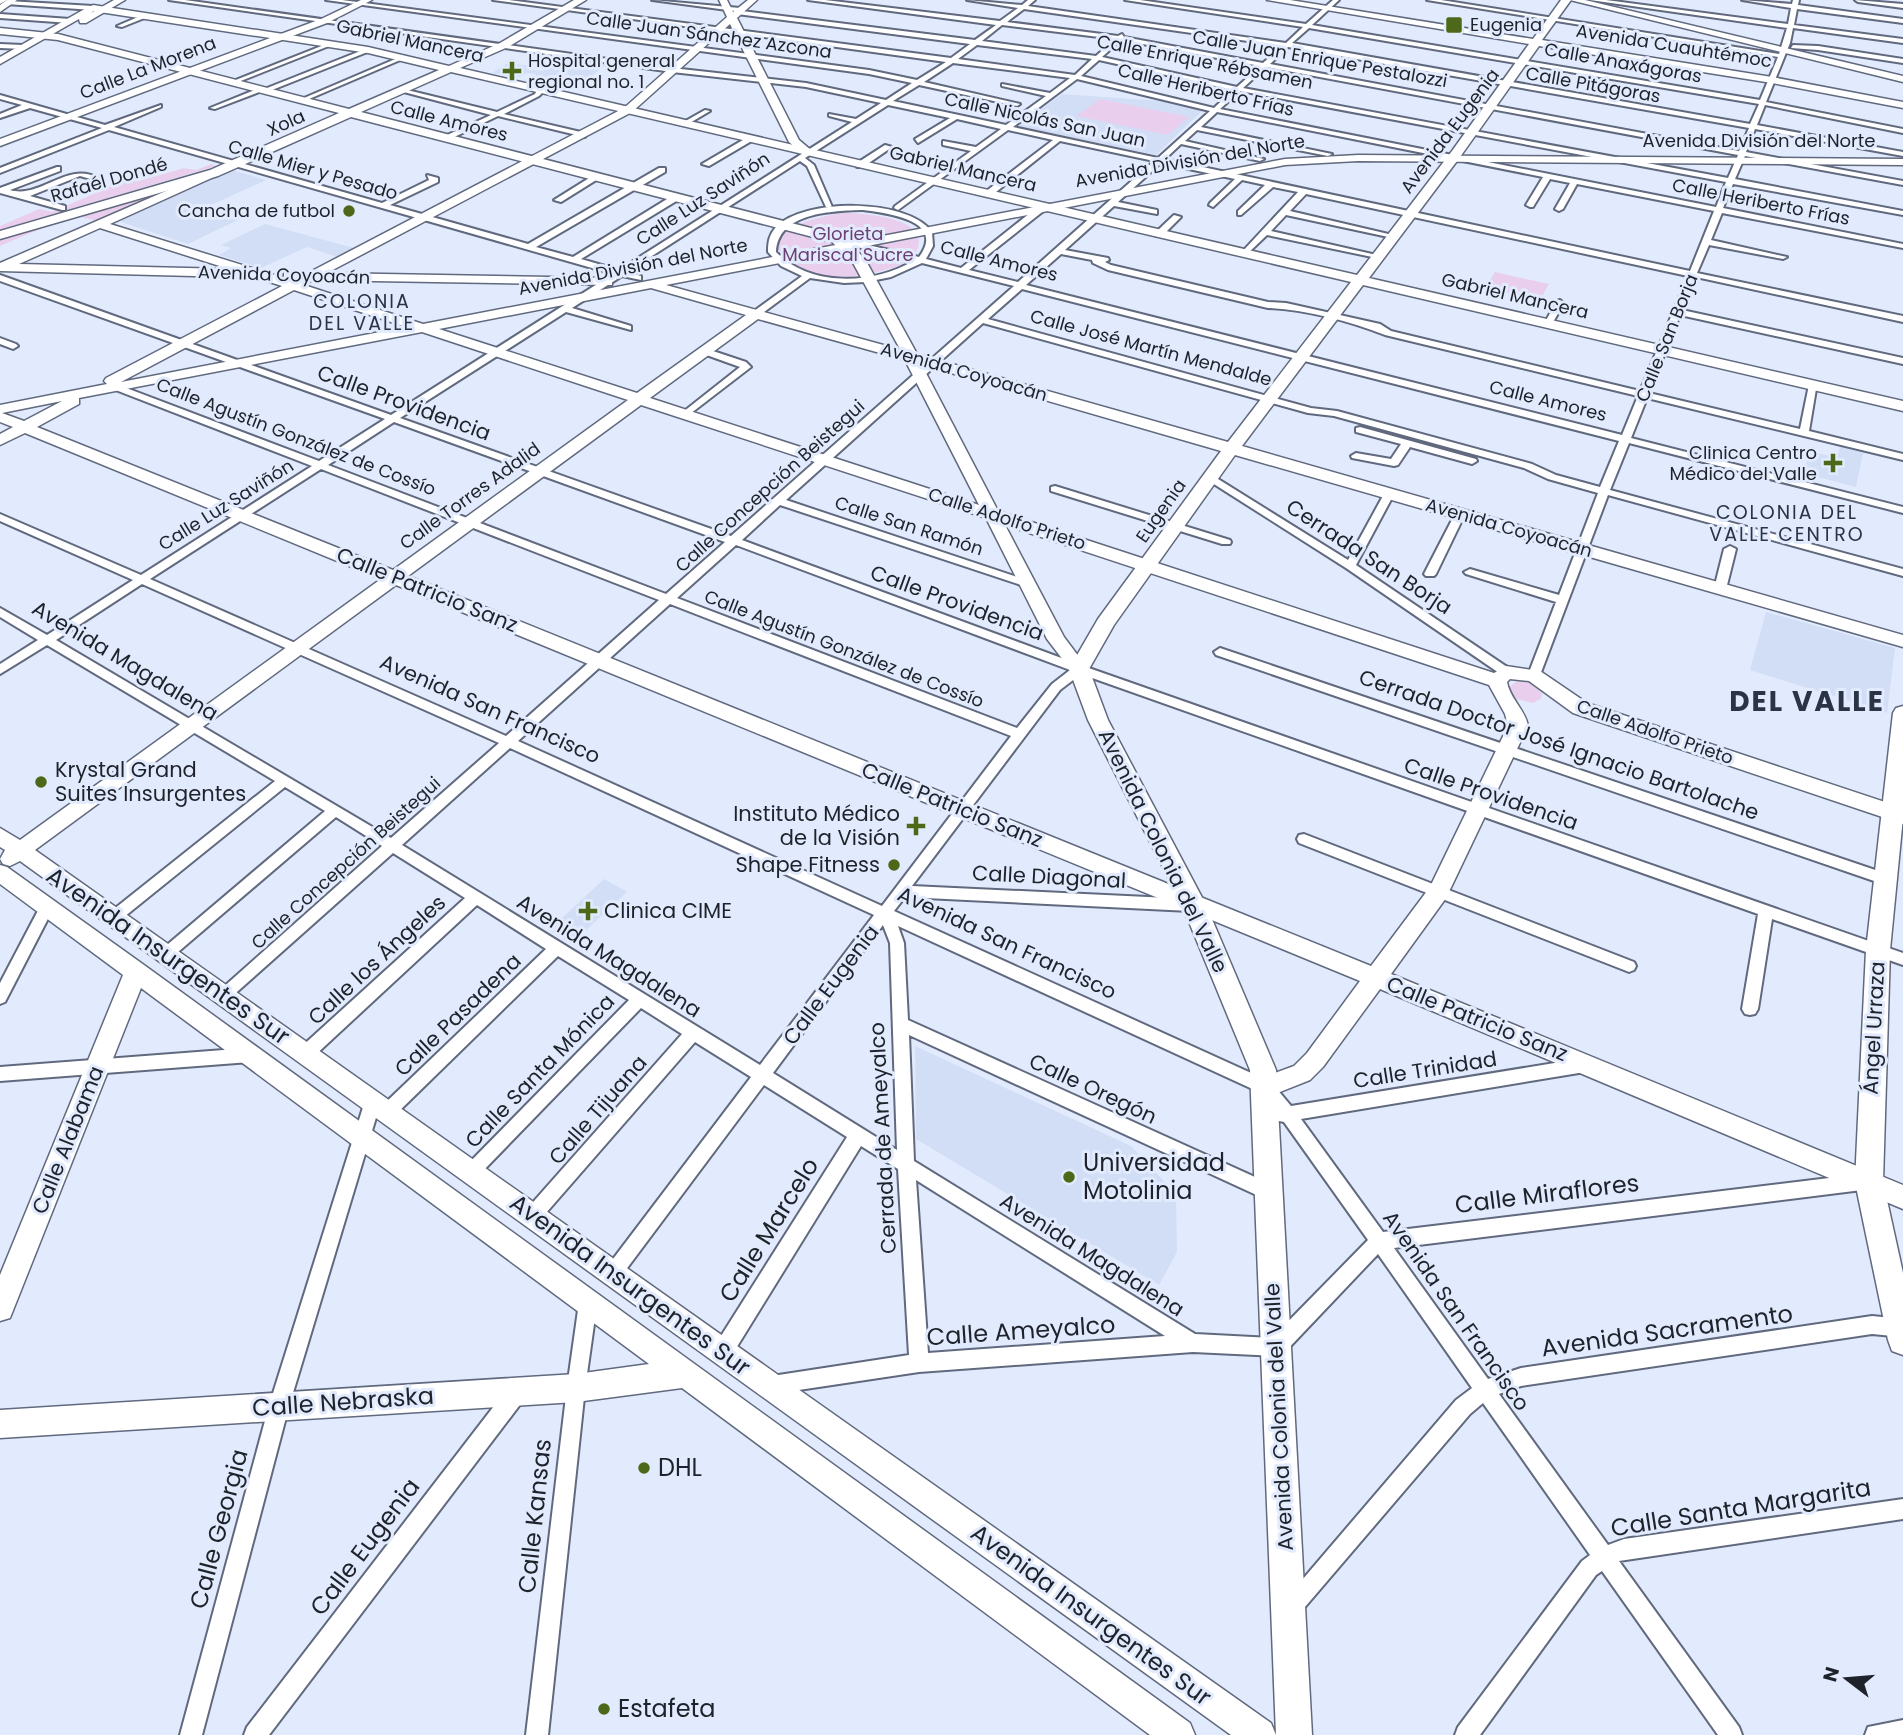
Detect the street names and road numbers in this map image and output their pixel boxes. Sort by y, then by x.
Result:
street label: Calle Juan Sánchez Azcona [585,5,833,64]
street label: Gabriel Mancera [334,13,486,68]
street label: Avenida Cuauhtémoc [1574,18,1774,73]
street label: Calle Juan Enrique Pestalozzi [1191,24,1450,93]
street label: Calle Enrique Rébsamen [1095,28,1315,95]
street label: Calle La Morena [76,30,220,105]
street label: Calle Anaxágoras [1542,36,1704,89]
street label: Calle Heriberto Frías [1115,57,1297,122]
street label: Calle Pitágoras [1524,60,1662,109]
street label: Avenida Eugenia [1394,63,1505,198]
street label: Calle Nicolás San Juan [942,86,1148,153]
street label: Calle Amores [388,94,511,147]
street label: Xola [263,103,309,142]
street label: Avenida División del Norte [1073,128,1307,193]
street label: Avenida División del Norte [1643,128,1876,153]
street label: Calle Mier y Pesado [225,133,401,206]
street label: Gabriel Mancera [887,139,1039,198]
street label: Calle Luz Saviñón [631,146,775,251]
street label: Rafaél Dondé [47,151,170,208]
street label: Calle Heriberto Frías [1670,172,1852,231]
street label: Avenida División del Norte [516,232,750,301]
street label: Calle Amores [938,234,1061,287]
street label: Avenida Coyoacán [197,259,371,290]
street label: Gabriel Mancera [1439,266,1591,325]
street label: Calle San Borja [1629,270,1704,405]
street label: Calle José Martín Mendalde [1028,303,1275,392]
street label: Avenida Coyoacán [878,336,1050,407]
street label: Calle Providencia [313,358,495,447]
street label: Calle Agustín González de Cossío [153,372,440,502]
street label: Calle Amores [1487,374,1610,427]
street label: Calle Concepción Beistegui [669,394,870,578]
street label: Calle Torres Adalid [394,436,545,555]
street label: Calle Luz Saviñón [153,453,298,556]
street label: Eugenia [1130,474,1192,547]
street label: Calle Adolfo Prieto [925,481,1089,556]
street label: Calle San Ramón [832,490,987,561]
street label: Cerrada San Borja [1281,492,1458,621]
street label: Avenida Coyoacán [1423,492,1595,563]
street label: Calle Patricio Sanz [332,540,522,639]
street label: Calle Providencia [866,558,1048,647]
street label: Calle Agustín González de Cossío [701,584,988,714]
street label: Avenida Magdalena [27,593,224,728]
street label: Avenida San Francisco [375,647,605,770]
street label: Cerrada Doctor José Ignacio Bartolache [1355,662,1763,827]
street label: Calle Adolfo Prieto [1573,693,1737,770]
street label: Avenida Colonia del Valle [1092,724,1235,978]
street label: Calle Providencia [1400,750,1582,837]
street label: Calle Patricio Sanz [857,755,1047,854]
street label: Calle Concepción Beistegui [245,771,446,955]
street label: Calle Diagonal [971,858,1127,895]
street label: Avenida Insurgentes Sur [40,859,297,1052]
street label: Avenida San Francisco [893,879,1121,1006]
street label: Avenida Magdalena [512,887,707,1024]
street label: Calle los Ángeles [301,888,452,1031]
street label: Calle Eugenia [776,919,885,1051]
street label: Calle Pasadena [388,947,527,1083]
street label: Ángel Urraza [1856,961,1891,1095]
street label: Calle Patricio Sanz [1382,969,1572,1068]
street label: Calle Santa Mónica [458,987,621,1154]
street label: Cerrada de Ameyalco [862,1021,903,1255]
street label: Calle Trinidad [1351,1044,1499,1095]
street label: Calle Oregón [1025,1046,1162,1131]
street label: Calle Tijuana [542,1049,653,1171]
street label: Calle Alabama [25,1062,110,1218]
street label: Calle Marcelo [711,1151,826,1308]
street label: Calle Miraflores [1453,1166,1641,1221]
street label: Avenida Insurgentes Sur [503,1186,757,1383]
street label: Avenida Magdalena [995,1186,1190,1323]
street label: Avenida San Francisco [1376,1205,1537,1417]
street label: Avenida Colonia del Valle [1257,1282,1300,1552]
street label: Avenida Sacramento [1539,1297,1795,1365]
street label: Calle Ameyalco [925,1307,1116,1354]
street label: Calle Nebraska [251,1379,435,1424]
street label: Calle Kansas [510,1437,559,1595]
street label: Calle Georgia [181,1445,256,1612]
street label: Calle Eugenia [302,1471,427,1622]
street label: Calle Santa Margarita [1608,1471,1873,1544]
street label: Avenida Insurgentes Sur [964,1516,1218,1713]

